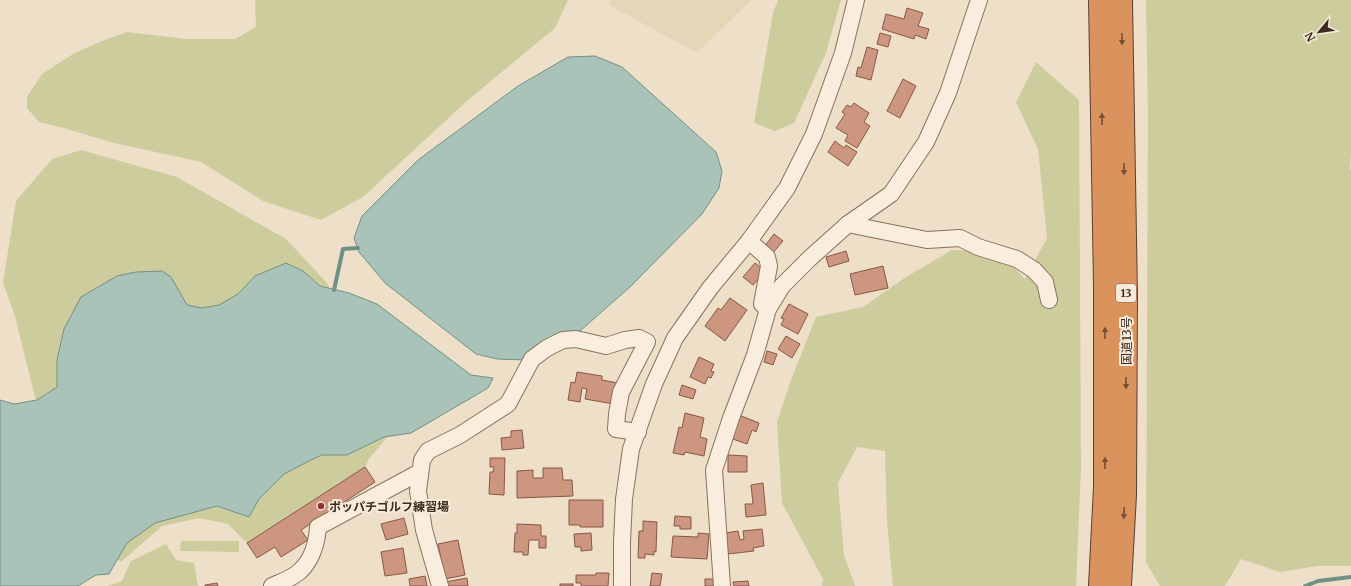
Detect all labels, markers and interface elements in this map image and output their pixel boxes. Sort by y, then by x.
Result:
north arrow [1299,12,1339,52]
text: N [1302,29,1318,44]
one-way arrow [1118,33,1125,45]
one-way arrow [1099,112,1105,125]
one-way arrow [1121,163,1127,176]
road number: 13 [1116,284,1136,302]
street label: 国道13号 [1119,317,1134,365]
one-way arrow [1102,326,1108,339]
one-way arrow [1123,377,1129,390]
one-way arrow [1102,456,1108,469]
place label: ポッパチゴルフ練習場 [329,499,449,514]
marker: ポッパチゴルフ練習場 [316,501,326,511]
one-way arrow [1121,507,1127,520]

